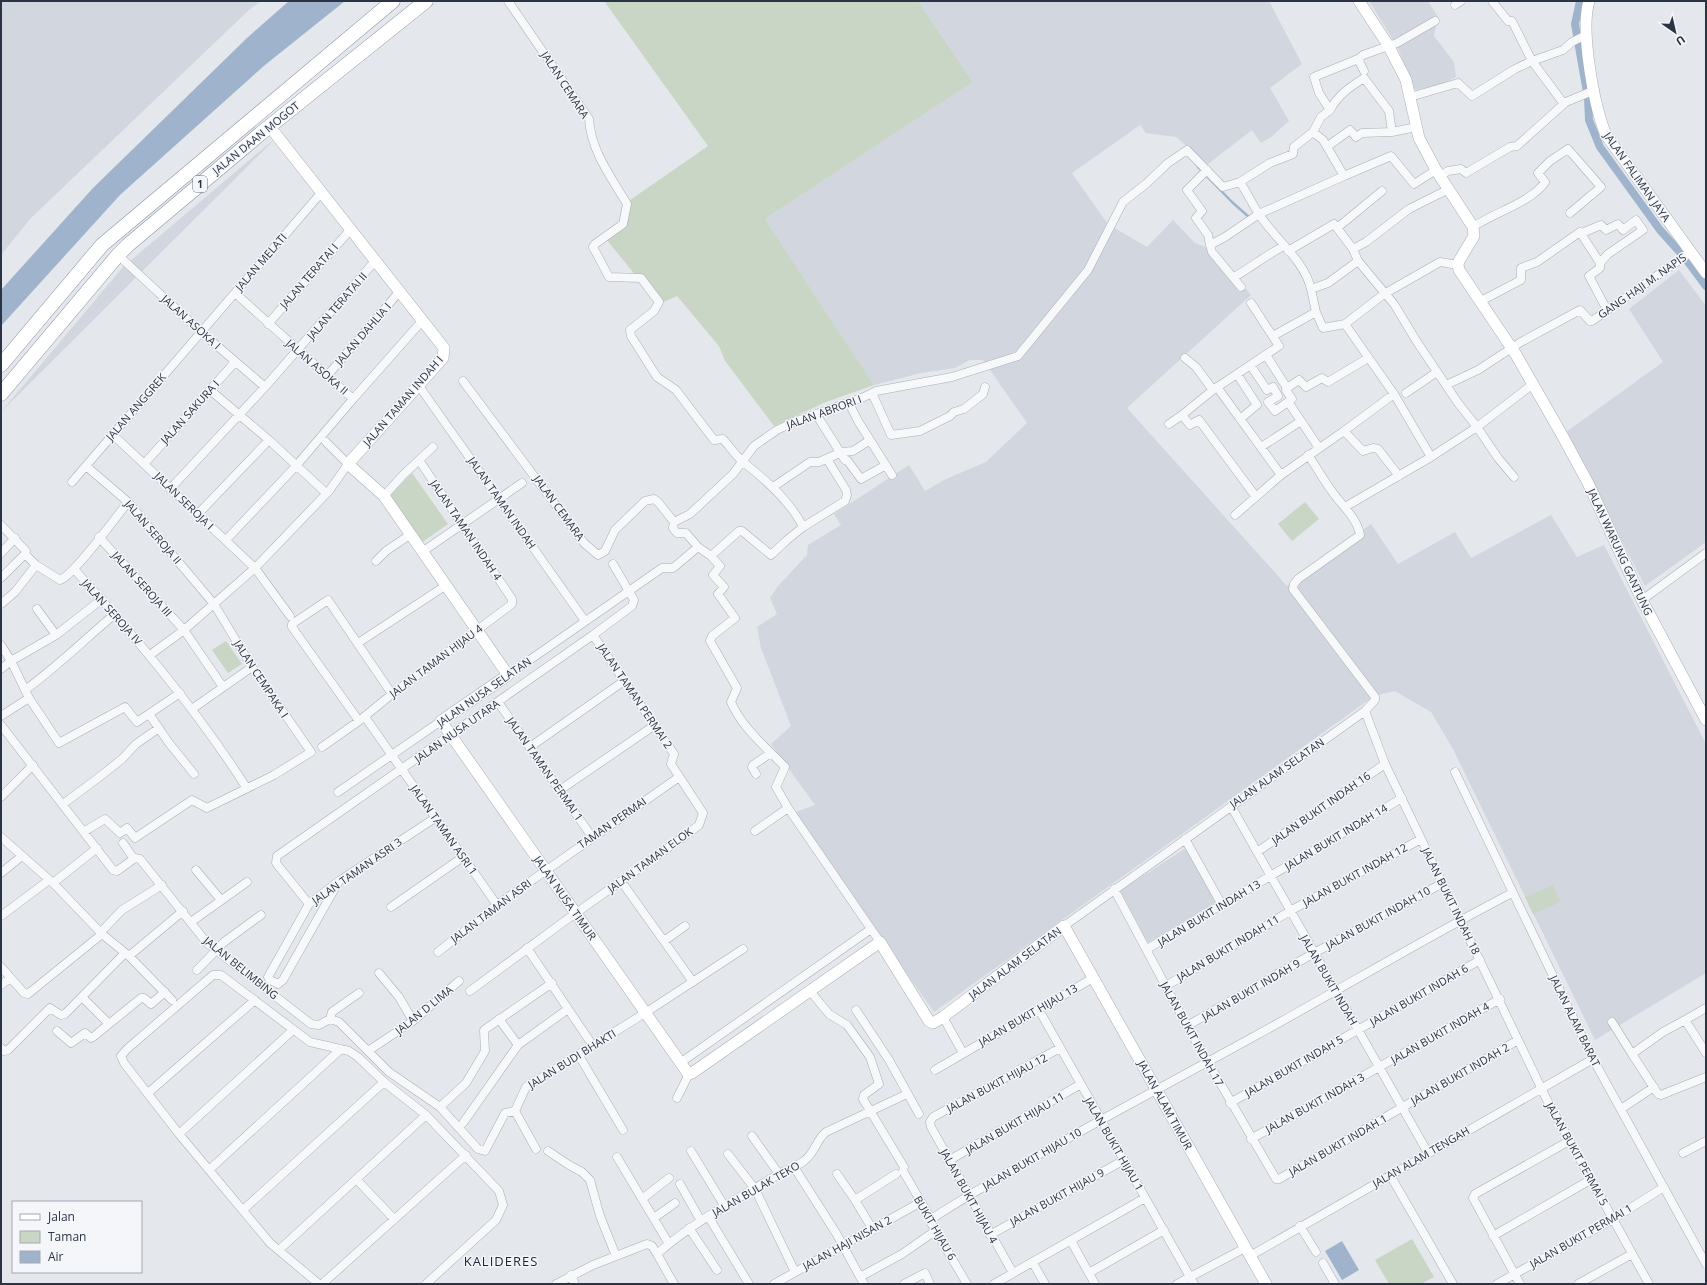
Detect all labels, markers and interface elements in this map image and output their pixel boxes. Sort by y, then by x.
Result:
north arrow [1655,12,1695,52]
text: U [1673,32,1689,49]
street label: JALAN CEMARA [538,47,593,121]
street label: JALAN DAAN MOGOT [208,98,302,178]
street label: JALAN FALIMAN JAYA [1600,128,1674,225]
road number: 1 [193,176,207,192]
street label: JALAN MELATI [231,230,290,294]
street label: JALAN TERATAI I [276,240,341,312]
street label: GANG HAJI M. NAPIS [1595,249,1689,322]
street label: JALAN TERATAI II [303,269,370,343]
street label: JALAN ASOKA I [158,290,224,352]
street label: JALAN DAHLIA I [331,299,394,369]
street label: JALAN ASOKA II [282,335,352,398]
street label: JALAN TAMAN INDAH I [359,352,446,450]
street label: JALAN ANGGREK [102,370,169,444]
street label: JALAN SAKURA I [156,376,222,448]
street label: JALAN ABRORI I [783,391,863,432]
street label: JALAN TAMAN INDAH [464,453,540,552]
street label: JALAN SEROJA I [151,468,217,533]
street label: JALAN CEMARA [530,471,588,543]
street label: JALAN TAMAN INDAH 4 [427,476,506,584]
street label: JALAN WARUNG GANTUNG [1584,485,1656,618]
street label: JALAN SEROJA II [121,496,185,567]
street label: JALAN SEROJA III [108,547,176,620]
street label: JALAN SEROJA IV [78,575,146,648]
street label: JALAN TAMAN HIJAU 4 [385,620,486,701]
street label: JALAN CEMPAKA I [230,636,292,721]
street label: JALAN TAMAN PERMAI 2 [594,640,676,751]
street label: JALAN NUSA SELATAN [433,653,534,730]
street label: JALAN NUSA UTARA [410,696,502,766]
street label: JALAN TAMAN PERMAI 1 [503,713,587,824]
street label: JALAN ALAM SELATAN [1226,734,1327,812]
street label: JALAN BUKIT INDAH 16 [1267,768,1373,848]
street label: JALAN TAMAN ASRI 1 [407,781,481,878]
street label: TAMAN PERMAI [574,793,649,852]
street label: JALAN BUKIT INDAH 14 [1281,800,1391,874]
street label: JALAN TAMAN ELOK [603,823,696,896]
street label: JALAN TAMAN ASRI 3 [308,834,405,908]
street label: JALAN BUKIT INDAH 12 [1299,840,1410,910]
street label: JALAN BUKIT INDAH 18 [1419,844,1484,957]
street label: JALAN NUSA TIMUR [530,852,600,943]
street label: JALAN TAMAN ASRI [446,875,534,947]
street label: JALAN BUKIT INDAH 13 [1154,876,1263,950]
street label: JALAN BUKIT INDAH 10 [1322,883,1433,953]
street label: JALAN BUKIT INDAH 11 [1173,911,1282,985]
street label: JALAN ALAM SELATAN [965,923,1064,1003]
street label: JALAN BUKIT INDAH [1297,931,1361,1028]
street label: JALAN BELIMBING [200,932,282,1002]
street label: JALAN BUKIT INDAH 9 [1198,955,1303,1024]
street label: JALAN BUKIT INDAH 6 [1366,960,1471,1029]
street label: JALAN ALAM BARAT [1546,972,1604,1069]
street label: JALAN BUKIT INDAH 17 [1157,978,1227,1089]
street label: JALAN BUKIT HIJAU 13 [975,980,1080,1050]
street label: JALAN D LIMA [391,982,456,1038]
street label: JALAN BUKIT INDAH 4 [1387,998,1492,1067]
street label: JALAN BUDI BHAKTI [524,1026,618,1092]
street label: JALAN BUKIT INDAH 5 [1241,1031,1346,1100]
street label: JALAN BUKIT INDAH 2 [1407,1039,1512,1108]
street label: JALAN BUKIT HIJAU 12 [943,1050,1050,1116]
street label: JALAN ALAM TIMUR [1134,1057,1196,1152]
street label: JALAN BUKIT INDAH 3 [1262,1069,1367,1137]
street label: JALAN BUKIT HIJAU 11 [962,1088,1067,1158]
street label: JALAN BUKIT HIJAU 1 [1081,1093,1147,1193]
street label: JALAN BUKIT PERMAI 5 [1542,1098,1612,1208]
street label: JALAN BUKIT INDAH 1 [1285,1110,1390,1179]
street label: JALAN ALAM TENGAH [1369,1123,1472,1191]
street label: JALAN BUKIT HIJAU 10 [979,1124,1084,1194]
street label: JALAN BUKIT HIJAU 4 [937,1145,1002,1246]
street label: JALAN BULAK TEKO [708,1157,802,1220]
street label: JALAN BUKIT HIJAU 9 [1006,1164,1107,1229]
street label: BUKIT HIJAU 6 [911,1193,960,1263]
street label: JALAN BUKIT PERMAI 1 [1526,1200,1635,1272]
legend [12,1201,142,1273]
text: Jalan [47,1208,75,1225]
street label: JALAN HAJI NISAN 2 [799,1212,894,1274]
text: Taman [48,1228,86,1245]
text: Air [48,1248,64,1265]
district label: KALIDERES [464,1252,538,1270]

